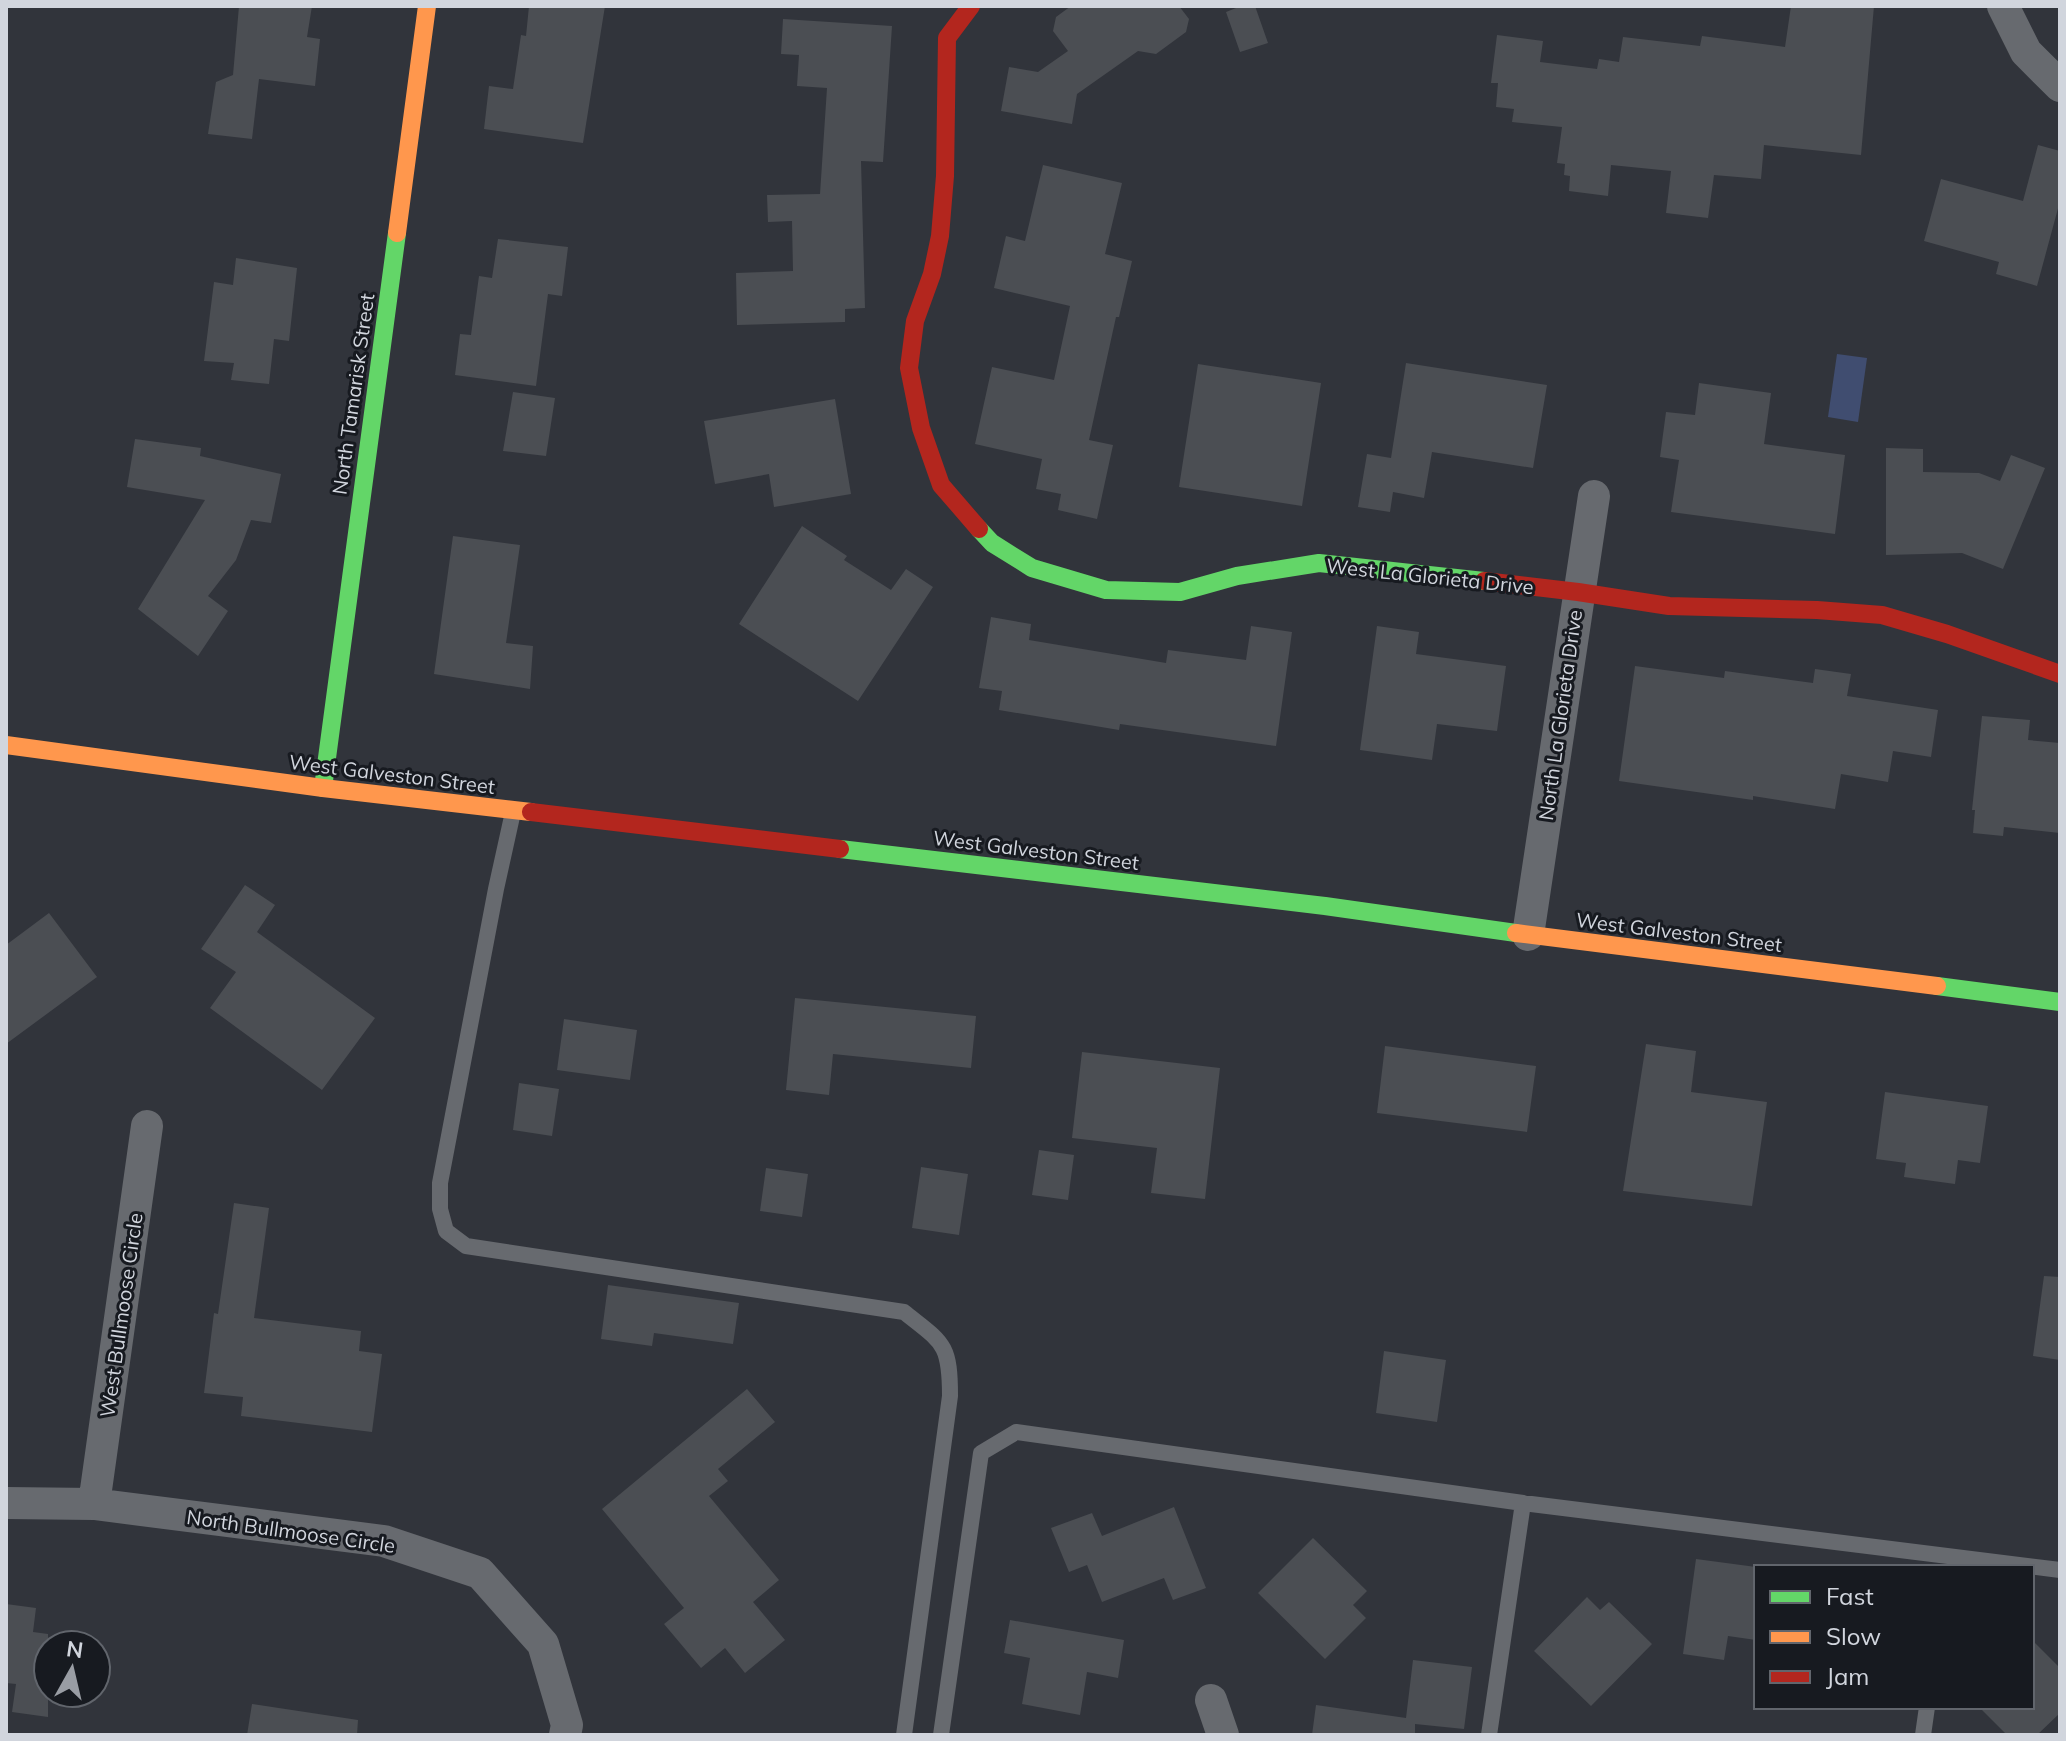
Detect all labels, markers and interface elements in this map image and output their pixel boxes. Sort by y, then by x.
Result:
street label: North Tamarisk Street [326,292,380,496]
street label: West La Glorieta Drive [1325,553,1535,599]
street label: North La Glorieta Drive [1533,608,1587,822]
street label: West Galveston Street [288,749,496,799]
street label: West Galveston Street [932,825,1140,875]
street label: West Galveston Street [1575,907,1783,957]
street label: West Bullmoose Circle [94,1211,148,1419]
street label: North Bullmoose Circle [185,1504,397,1558]
legend [1754,1565,2034,1709]
text: Fast [1826,1581,1874,1611]
text: Slow [1826,1621,1881,1651]
north arrow [32,1629,112,1709]
text: N [65,1634,85,1664]
text: Jam [1826,1661,1869,1691]

